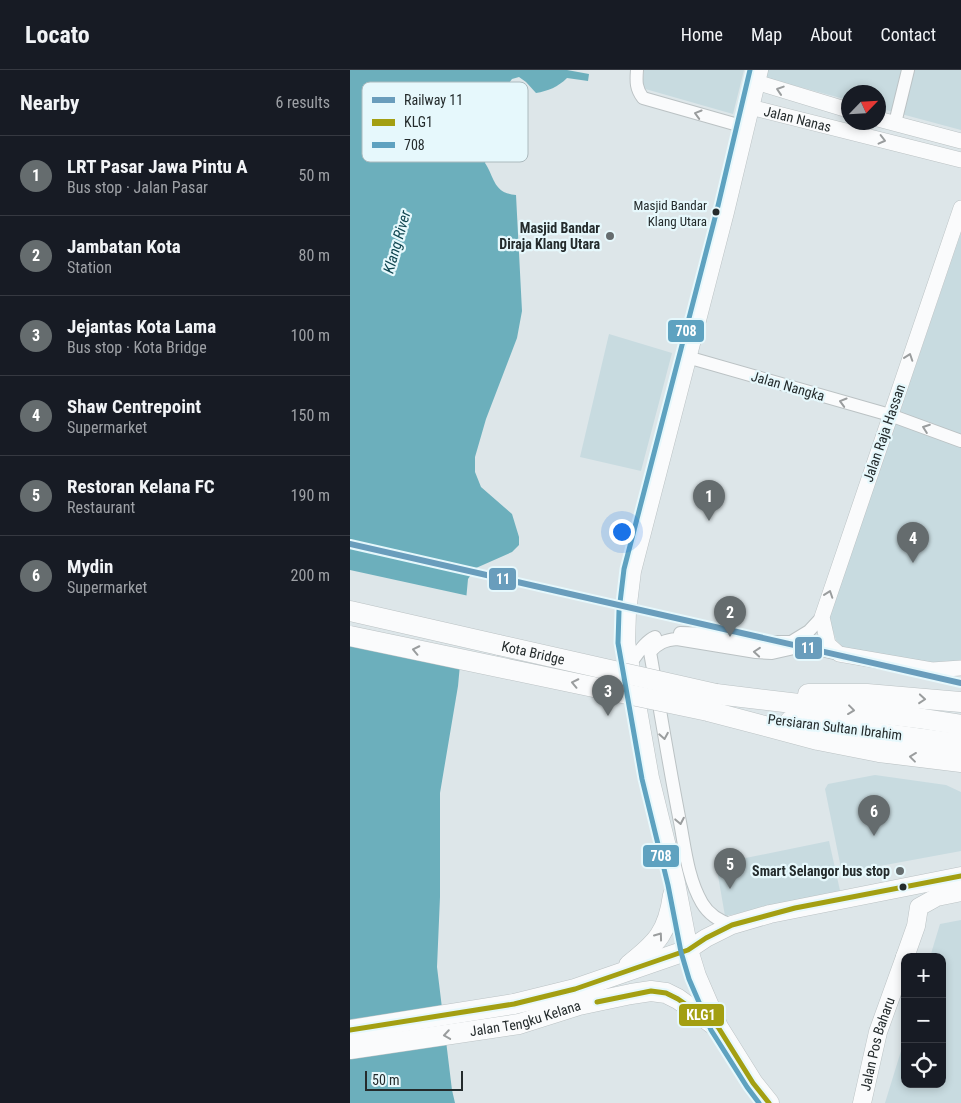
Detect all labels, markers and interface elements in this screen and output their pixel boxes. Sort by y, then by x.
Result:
text: Locato [25,21,90,49]
text: Home [681,24,723,45]
text: Map [751,24,782,45]
text: About [810,24,852,45]
text: Contact [880,24,936,45]
legend [362,82,528,162]
north arrow [841,85,886,130]
one-way arrow [776,86,785,96]
text: Nearby [20,91,79,115]
text: Railway 11 [404,92,463,108]
text: 6 results [275,93,330,112]
street label: Jalan Nanas [762,103,833,135]
one-way arrow [694,109,703,119]
text: KLG1 [404,114,433,130]
one-way arrow [878,134,886,145]
text: 708 [404,137,425,153]
text: LRT Pasar Jawa Pintu A [67,155,248,178]
text: 1 [32,166,40,185]
text: 50 m [298,166,330,185]
text: Bus stop · Jalan Pasar [67,178,208,197]
place label: Masjid Bandar Klang Utara [633,198,707,229]
marker: Masjid Bandar Klang Utara [711,207,721,217]
water label: Klang River [379,208,415,275]
place label: Masjid Bandar Diraja Klang Utara [499,220,600,252]
marker: Masjid Bandar Diraja Klang Utara [604,230,616,242]
text: Jambatan Kota [67,235,181,258]
text: 2 [32,246,40,265]
text: 80 m [298,246,330,265]
text: Station [67,258,112,277]
text: Jejantas Kota Lama [67,315,216,338]
line badge: 708 [667,319,705,343]
text: 708 [675,323,697,339]
text: 3 [32,326,40,345]
text: 100 m [291,326,330,345]
text: Bus stop · Kota Bridge [67,338,207,357]
one-way arrow [904,354,914,362]
street label: Jalan Nangka [750,368,826,404]
street label: Jalan Raja Hassan [860,382,908,484]
text: Shaw Centrepoint [67,395,201,418]
one-way arrow [840,397,848,407]
text: 4 [32,406,40,425]
text: 150 m [291,406,330,425]
text: Supermarket [67,418,147,437]
one-way arrow [922,424,930,434]
text: Restoran Kelana FC [67,475,215,498]
pin: 1 [693,480,725,521]
text: 5 [32,486,40,505]
text: 190 m [291,486,330,505]
text: Restaurant [67,498,135,517]
your location [609,519,635,545]
pin: 4 [897,522,929,563]
text: Mydin [67,555,113,578]
text: 6 [32,566,40,585]
text: 200 m [291,566,330,585]
line badge: 11 [488,567,517,591]
text: 11 [496,571,510,587]
text: Supermarket [67,578,147,597]
one-way arrow [823,590,833,599]
pin: 2 [714,596,746,637]
line badge: 11 [794,636,823,660]
street label: Kota Bridge [500,638,567,668]
text: 11 [801,640,815,656]
one-way arrow [411,646,420,656]
one-way arrow [752,647,760,658]
pin: 3 [592,675,624,716]
one-way arrow [570,678,579,689]
one-way arrow [918,693,926,704]
one-way arrow [848,704,856,715]
street label: Persiaran Sultan Ibrahim [767,711,903,743]
one-way arrow [659,732,669,741]
one-way arrow [908,752,917,762]
pin: 6 [858,795,890,836]
one-way arrow [674,817,685,826]
line badge: 708 [642,844,680,868]
text: 708 [650,848,672,864]
pin: 5 [714,848,746,889]
place label: Smart Selangor bus stop [752,863,890,879]
marker: Smart Selangor bus stop [894,865,906,877]
unlabelled marker [898,882,908,892]
one-way arrow [653,932,662,942]
map controls [901,953,946,1088]
button: + [901,953,946,998]
street label: Jalan Pos Baharu [857,995,898,1092]
street label: Jalan Tengku Kelana [469,997,583,1039]
button: − [901,998,946,1043]
line badge: KLG1 [678,1003,725,1027]
text: KLG1 [686,1007,716,1023]
one-way arrow [442,1030,451,1040]
button: locate [901,1043,946,1088]
scale bar [365,1068,462,1091]
text: 50 m [372,1072,400,1088]

